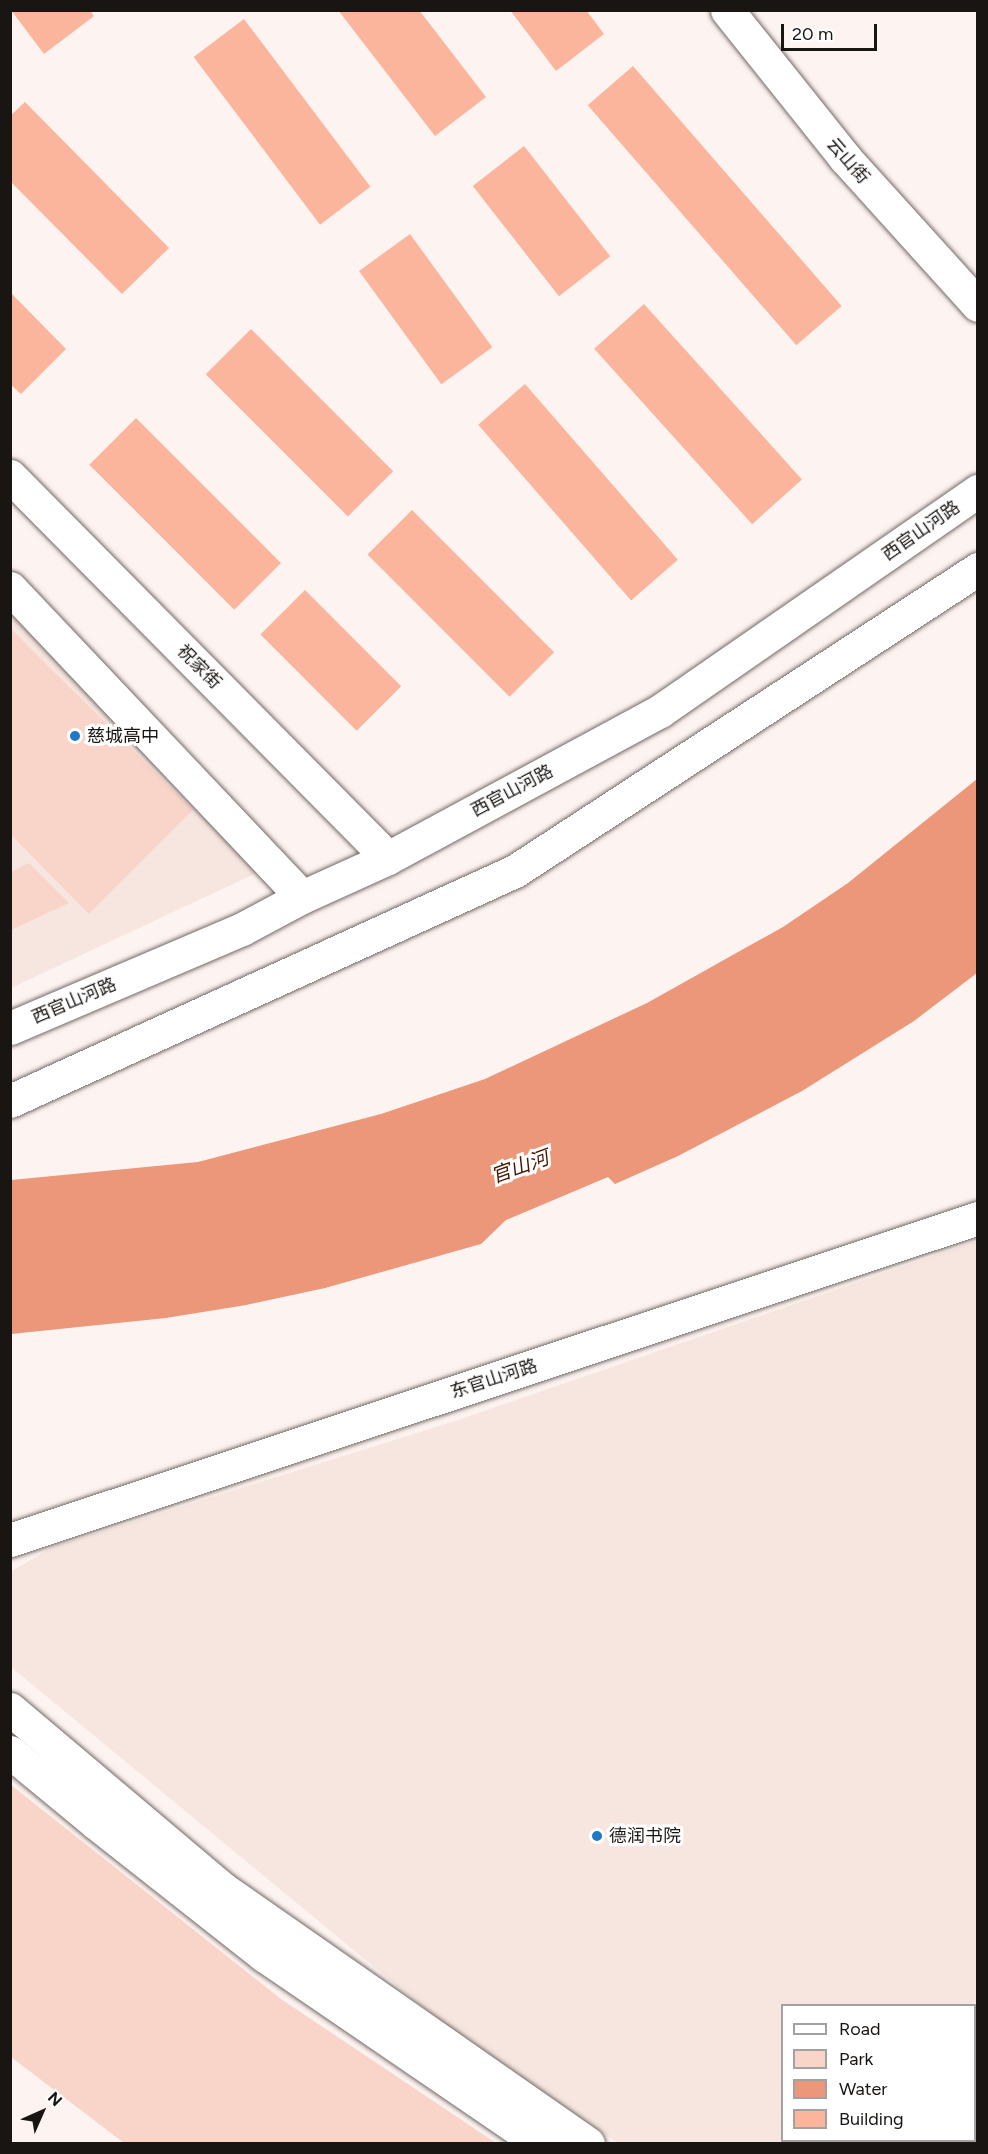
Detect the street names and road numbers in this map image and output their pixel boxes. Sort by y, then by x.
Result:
street label: 云山街 [822,134,874,188]
street label: 西官山河路 [878,496,964,566]
street label: 祝家街 [172,640,226,694]
street label: 西官山河路 [467,760,557,822]
street label: 西官山河路 [28,973,120,1029]
street label: 东官山河路 [448,1355,540,1403]

